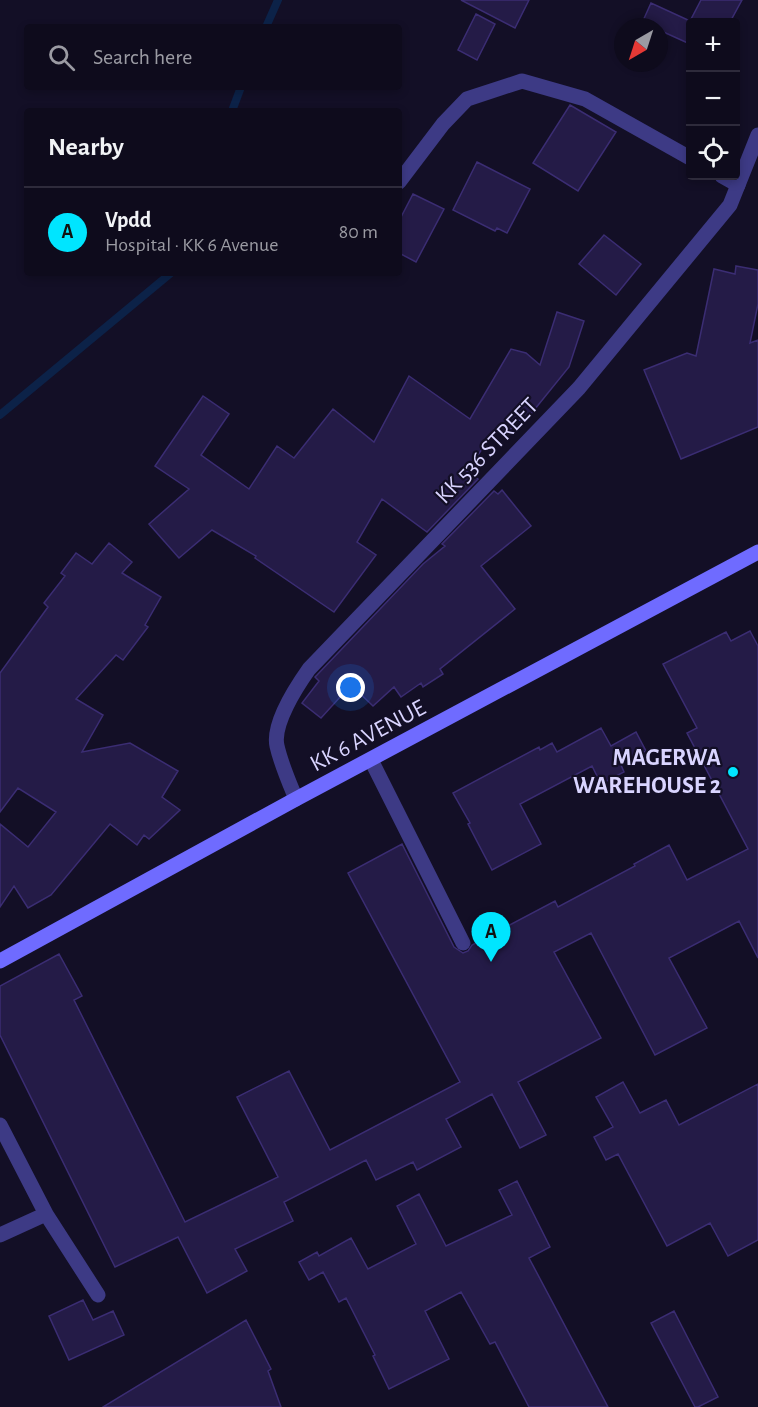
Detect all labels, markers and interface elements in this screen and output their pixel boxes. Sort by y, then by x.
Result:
north arrow [614,18,668,72]
map controls [686,18,740,180]
button: + [686,18,740,72]
search box [24,24,402,90]
icon: search [45,41,78,74]
text: Search here [93,46,192,68]
button: − [686,72,740,126]
button: locate [686,126,740,180]
text: Nearby [48,134,124,160]
text: Vpdd [105,209,151,231]
text: A [62,222,74,242]
text: 80 m [339,222,378,242]
text: Hospital · KK 6 Avenue [105,235,278,255]
street label: KK 536 STREET [431,393,543,508]
your location [336,673,365,702]
street label: KK 6 AVENUE [306,695,430,776]
place label: MAGERWA WAREHOUSE 2 [573,746,722,798]
marker: MAGERWA WAREHOUSE 2 [726,765,740,779]
pin: A [472,912,510,962]

